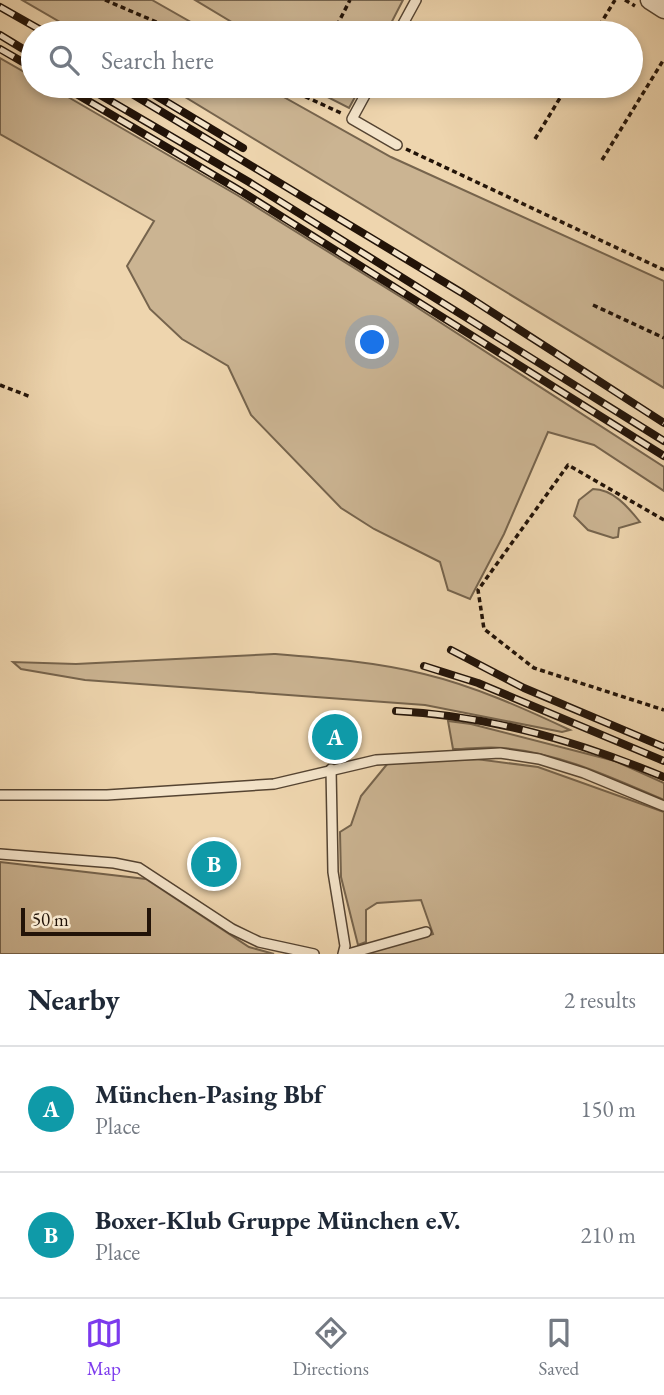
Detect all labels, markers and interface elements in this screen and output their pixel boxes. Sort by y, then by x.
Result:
search box [21,21,643,98]
icon: search [45,41,83,79]
text: Search here [101,43,214,77]
your location [355,325,389,359]
pin: A [312,711,358,763]
pin: B [191,838,237,890]
scale bar [21,905,150,937]
text: 50 m [32,907,69,932]
text: Nearby [28,980,120,1019]
text: 2 results [564,985,636,1015]
text: München-Pasing Bbf [95,1077,323,1111]
text: A [43,1094,59,1124]
text: 150 m [580,1094,636,1124]
text: Place [95,1111,140,1141]
text: Boxer-Klub Gruppe München e.V. [95,1203,460,1237]
text: B [44,1220,58,1250]
text: 210 m [580,1220,636,1250]
text: Place [95,1237,140,1267]
tab: Map [85,1314,123,1381]
tab: Directions [292,1314,369,1381]
tab: Saved [538,1314,579,1381]

